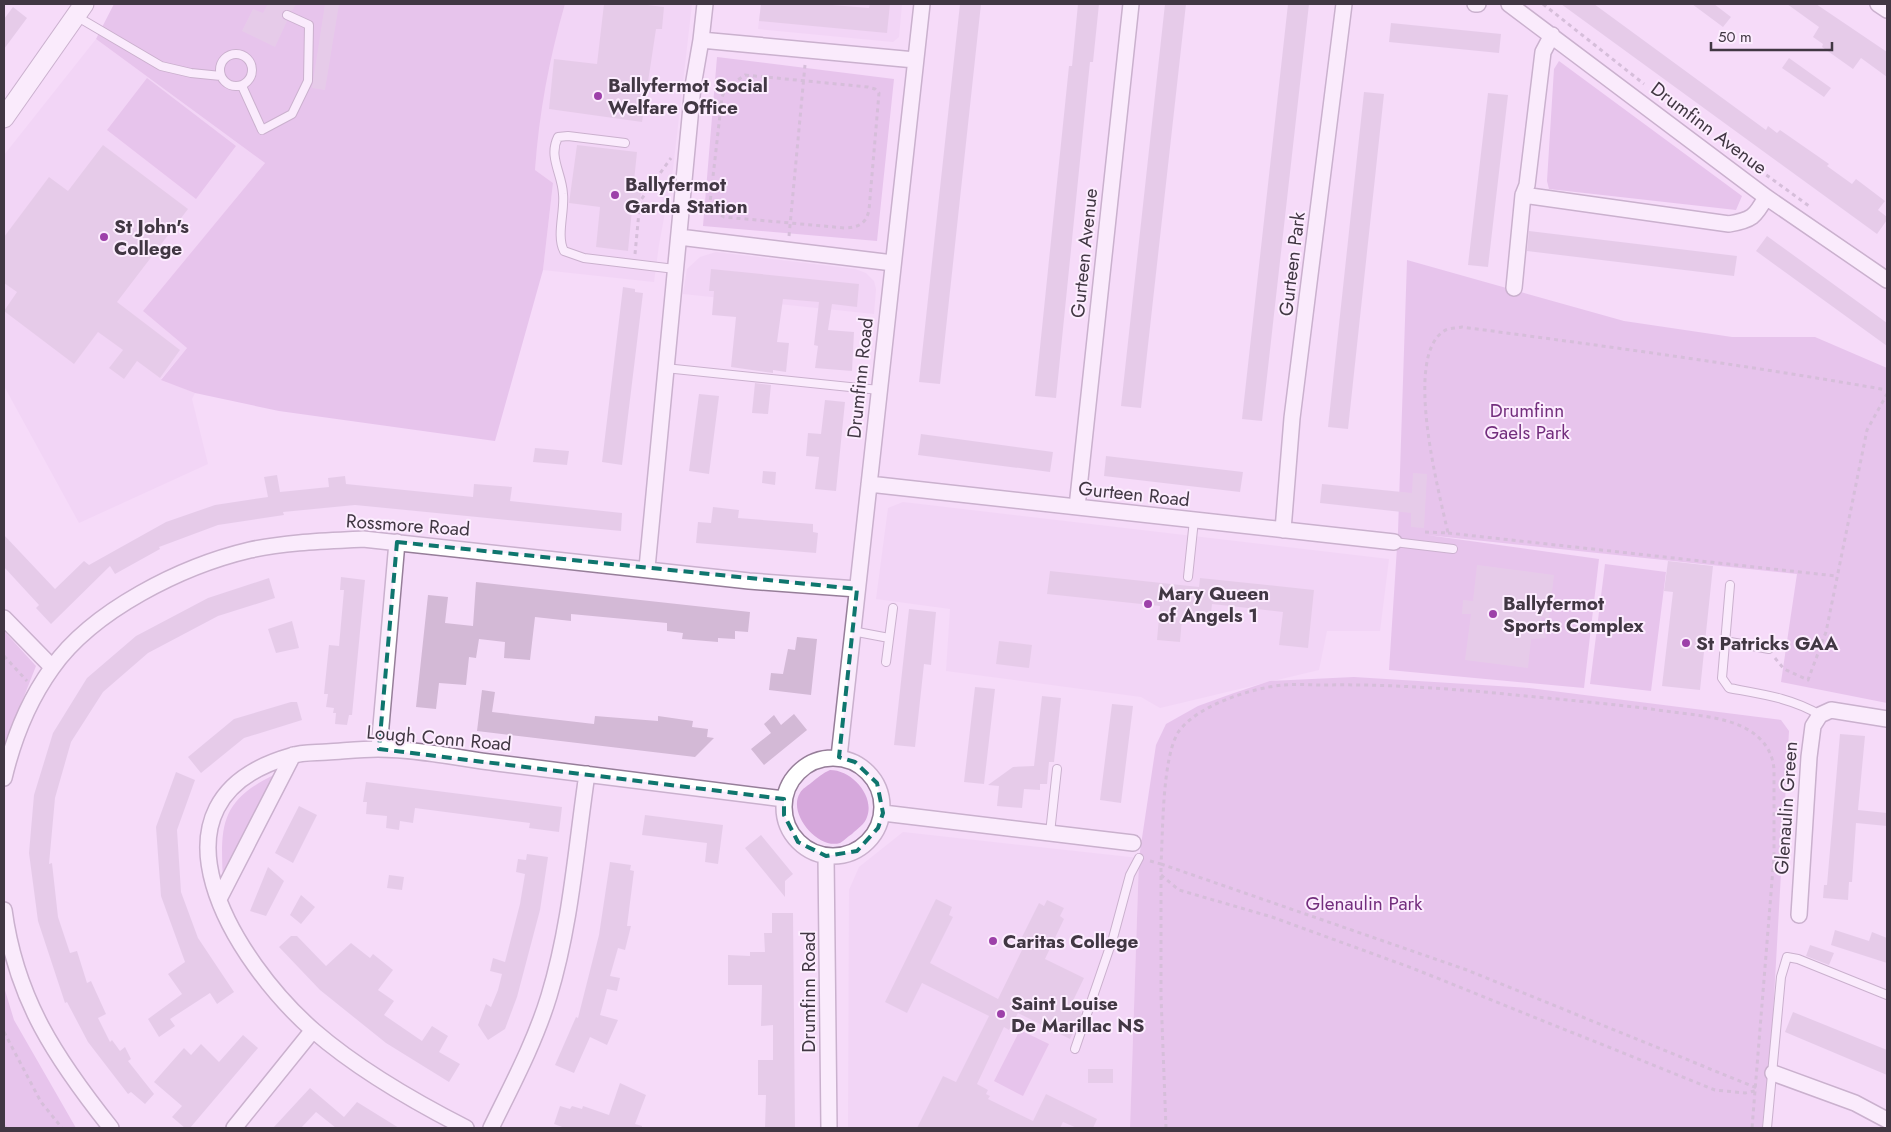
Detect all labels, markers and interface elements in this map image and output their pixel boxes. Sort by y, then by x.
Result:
scale bar [1711,20,1832,52]
text: 50 m [1718,26,1752,48]
place label: Ballyfermot Social Welfare Office [608,72,768,121]
street label: Drumfinn Avenue [1645,75,1773,181]
marker: Ballyfermot Social Welfare Office [592,90,604,102]
place label: Ballyfermot Garda Station [625,171,748,220]
street label: Gurteen Avenue [1064,187,1104,319]
marker: Ballyfermot Garda Station [609,189,621,201]
street label: Gurteen Park [1272,210,1312,318]
place label: St John's College [114,213,189,262]
marker: St John's College [98,231,110,243]
street label: Drumfinn Road [840,316,880,440]
park label: Drumfinn Gaels Park [1484,397,1570,446]
street label: Gurteen Road [1077,475,1191,513]
street label: Rossmore Road [345,507,471,543]
place label: Mary Queen of Angels 1 [1158,580,1269,629]
place label: Ballyfermot Sports Complex [1503,590,1645,639]
marker: Mary Queen of Angels 1 [1142,598,1154,610]
marker: Ballyfermot Sports Complex [1487,608,1499,620]
place label: St Patricks GAA [1696,630,1838,657]
marker: St Patricks GAA [1680,637,1692,649]
street label: Lough Conn Road [365,718,513,758]
street label: Glenaulin Green [1768,740,1804,876]
park label: Glenaulin Park [1306,890,1423,917]
place label: Caritas College [1003,928,1139,955]
street label: Drumfinn Road [795,931,822,1053]
marker: Caritas College [987,935,999,947]
place label: Saint Louise De Marillac NS [1011,990,1144,1039]
marker: Saint Louise De Marillac NS [995,1008,1007,1020]

